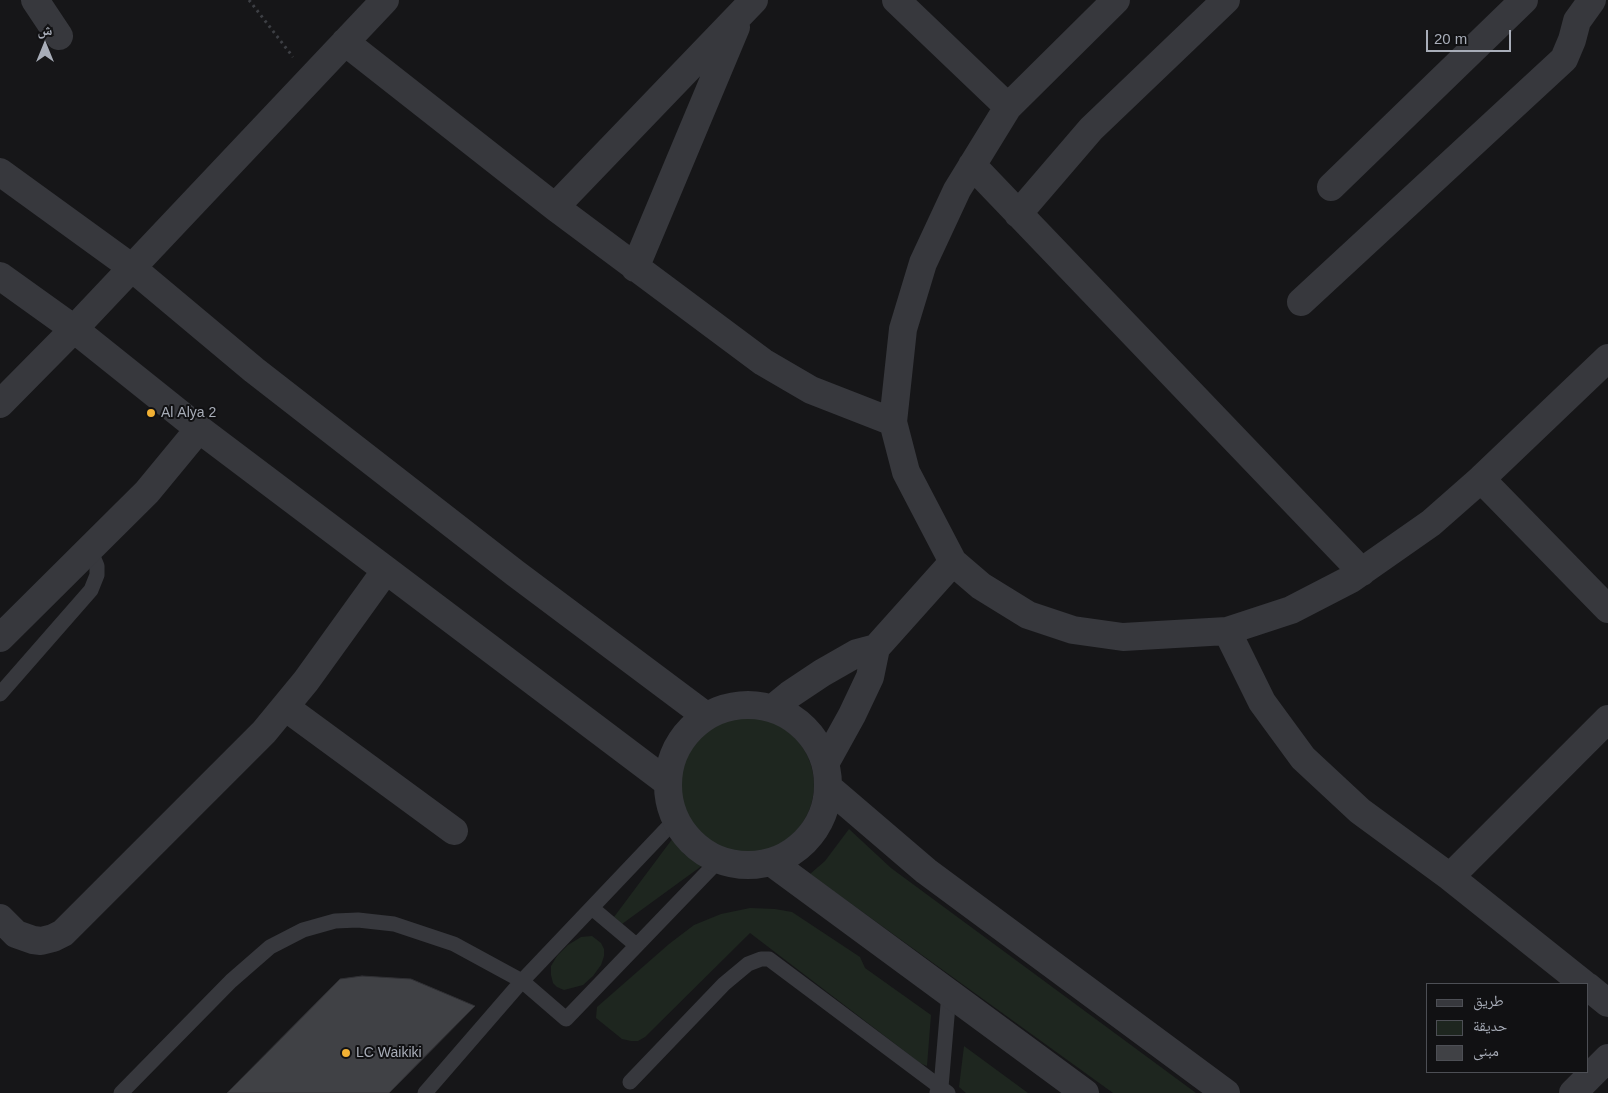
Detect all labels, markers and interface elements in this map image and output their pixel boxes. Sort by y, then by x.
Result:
north arrow [20,20,70,70]
scale bar [1428,20,1513,52]
text: ش [38,22,52,38]
text: 20 m [1434,30,1467,47]
place label: Al Alya 2 [161,405,216,421]
marker: Al Alya 2 [145,407,157,419]
legend [1426,983,1588,1073]
text: طريق [1473,992,1504,1009]
text: حديقة [1473,1017,1507,1034]
text: مبنى [1473,1042,1499,1059]
place label: LC Waikiki [356,1045,422,1061]
marker: LC Waikiki [340,1047,352,1059]

